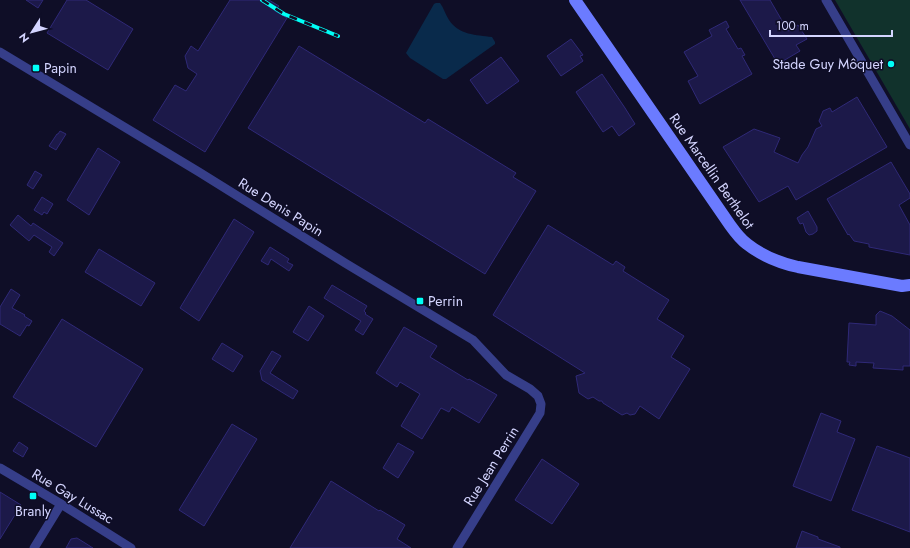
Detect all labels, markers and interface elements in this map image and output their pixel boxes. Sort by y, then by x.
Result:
north arrow [12,12,52,52]
scale bar [770,12,892,38]
text: 100 m [776,17,809,35]
text: N [15,30,33,46]
place label: Stade Guy Môquet [772,54,884,74]
place label: Papin [44,58,77,78]
marker: Stade Guy Môquet [886,59,896,69]
marker: Papin [31,63,41,73]
street label: Rue Marcellin Berthelot [665,109,760,233]
street label: Rue Denis Papin [235,173,327,241]
place label: Perrin [428,291,463,311]
marker: Perrin [415,296,425,306]
street label: Rue Jean Perrin [459,422,523,510]
street label: Rue Gay Lussac [28,464,118,528]
marker: Branly [28,491,38,501]
place label: Branly [15,501,52,521]

